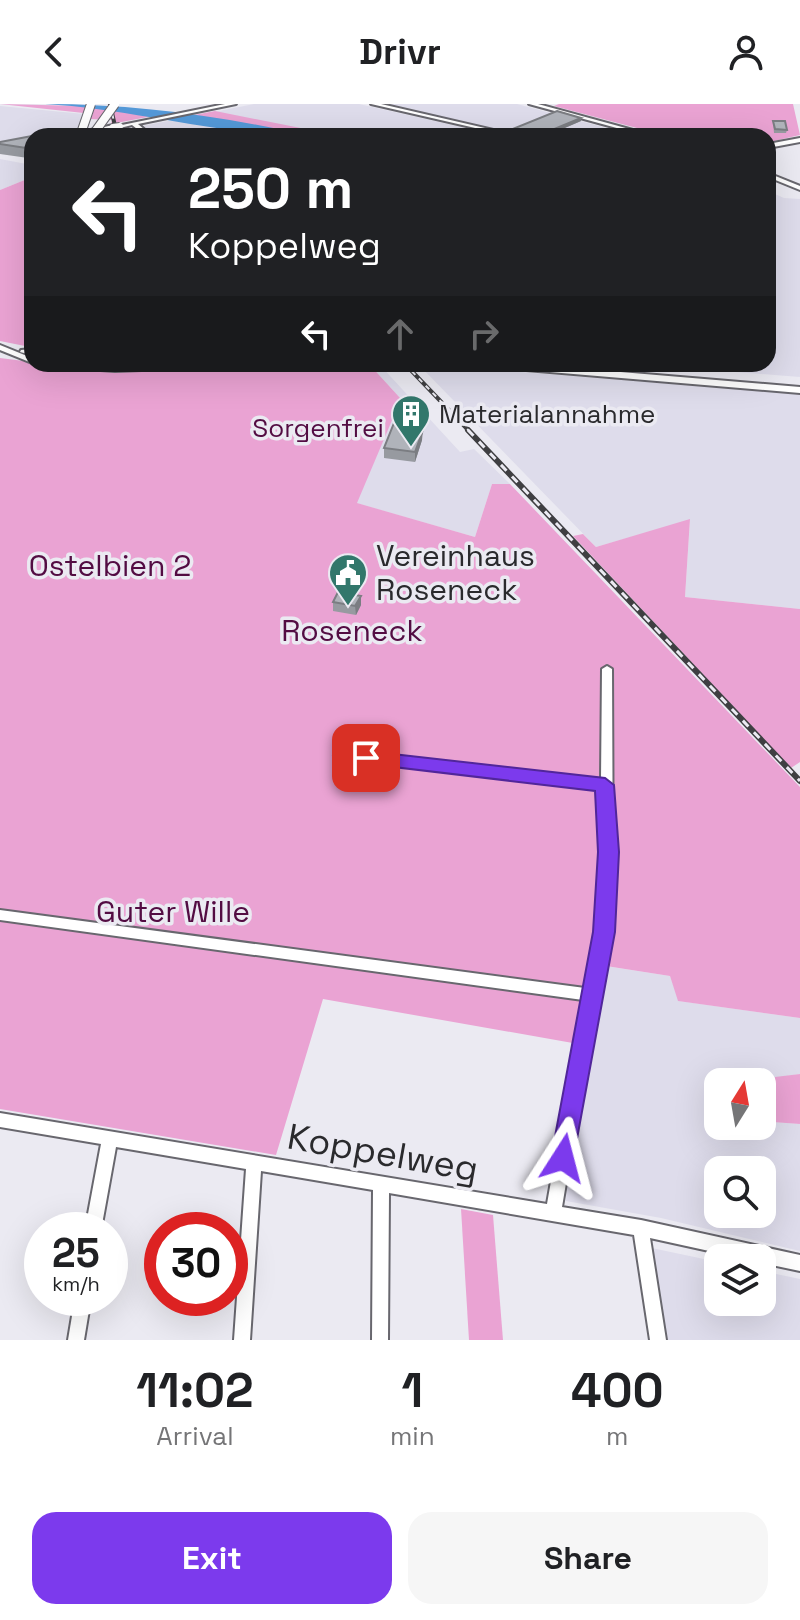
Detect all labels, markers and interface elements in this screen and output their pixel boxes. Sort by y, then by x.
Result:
text: Drivr [359,29,441,75]
icon: back [32,30,76,74]
icon: person [724,30,768,74]
text: 250 m [188,153,353,224]
icon: left [56,160,160,264]
text: Koppelweg [188,223,381,269]
icon: left [294,312,338,356]
icon: ahead [378,312,422,356]
icon: right [462,312,506,356]
building icon: Materialannahme [390,393,432,448]
place label: Materialannahme [439,397,655,431]
park label: Sorgenfrei [252,411,384,445]
place label: Vereinhaus Roseneck [376,536,535,609]
park label: Ostelbien 2 [29,546,191,585]
public building icon: Vereinhaus Roseneck [327,552,369,607]
park label: Roseneck [281,611,423,650]
pin [332,724,400,792]
icon: arrive [344,736,388,780]
park label: Guter Wille [96,892,250,931]
north arrow [704,1068,776,1140]
map controls [704,1068,776,1316]
street label: Koppelweg [284,1114,482,1192]
position arrow [521,1116,605,1200]
button: search [704,1156,776,1228]
speed limit sign: 30 [144,1212,248,1316]
text: 25 [52,1228,100,1279]
button: layers [704,1244,776,1316]
text: km/h [52,1271,100,1297]
text: 11:02 [136,1360,254,1421]
text: 1 [401,1360,423,1421]
text: 400 [571,1360,664,1421]
text: Arrival [156,1419,234,1453]
text: min [390,1419,435,1453]
text: m [606,1419,628,1453]
button: Exit [32,1512,392,1604]
button: Share [408,1512,768,1604]

